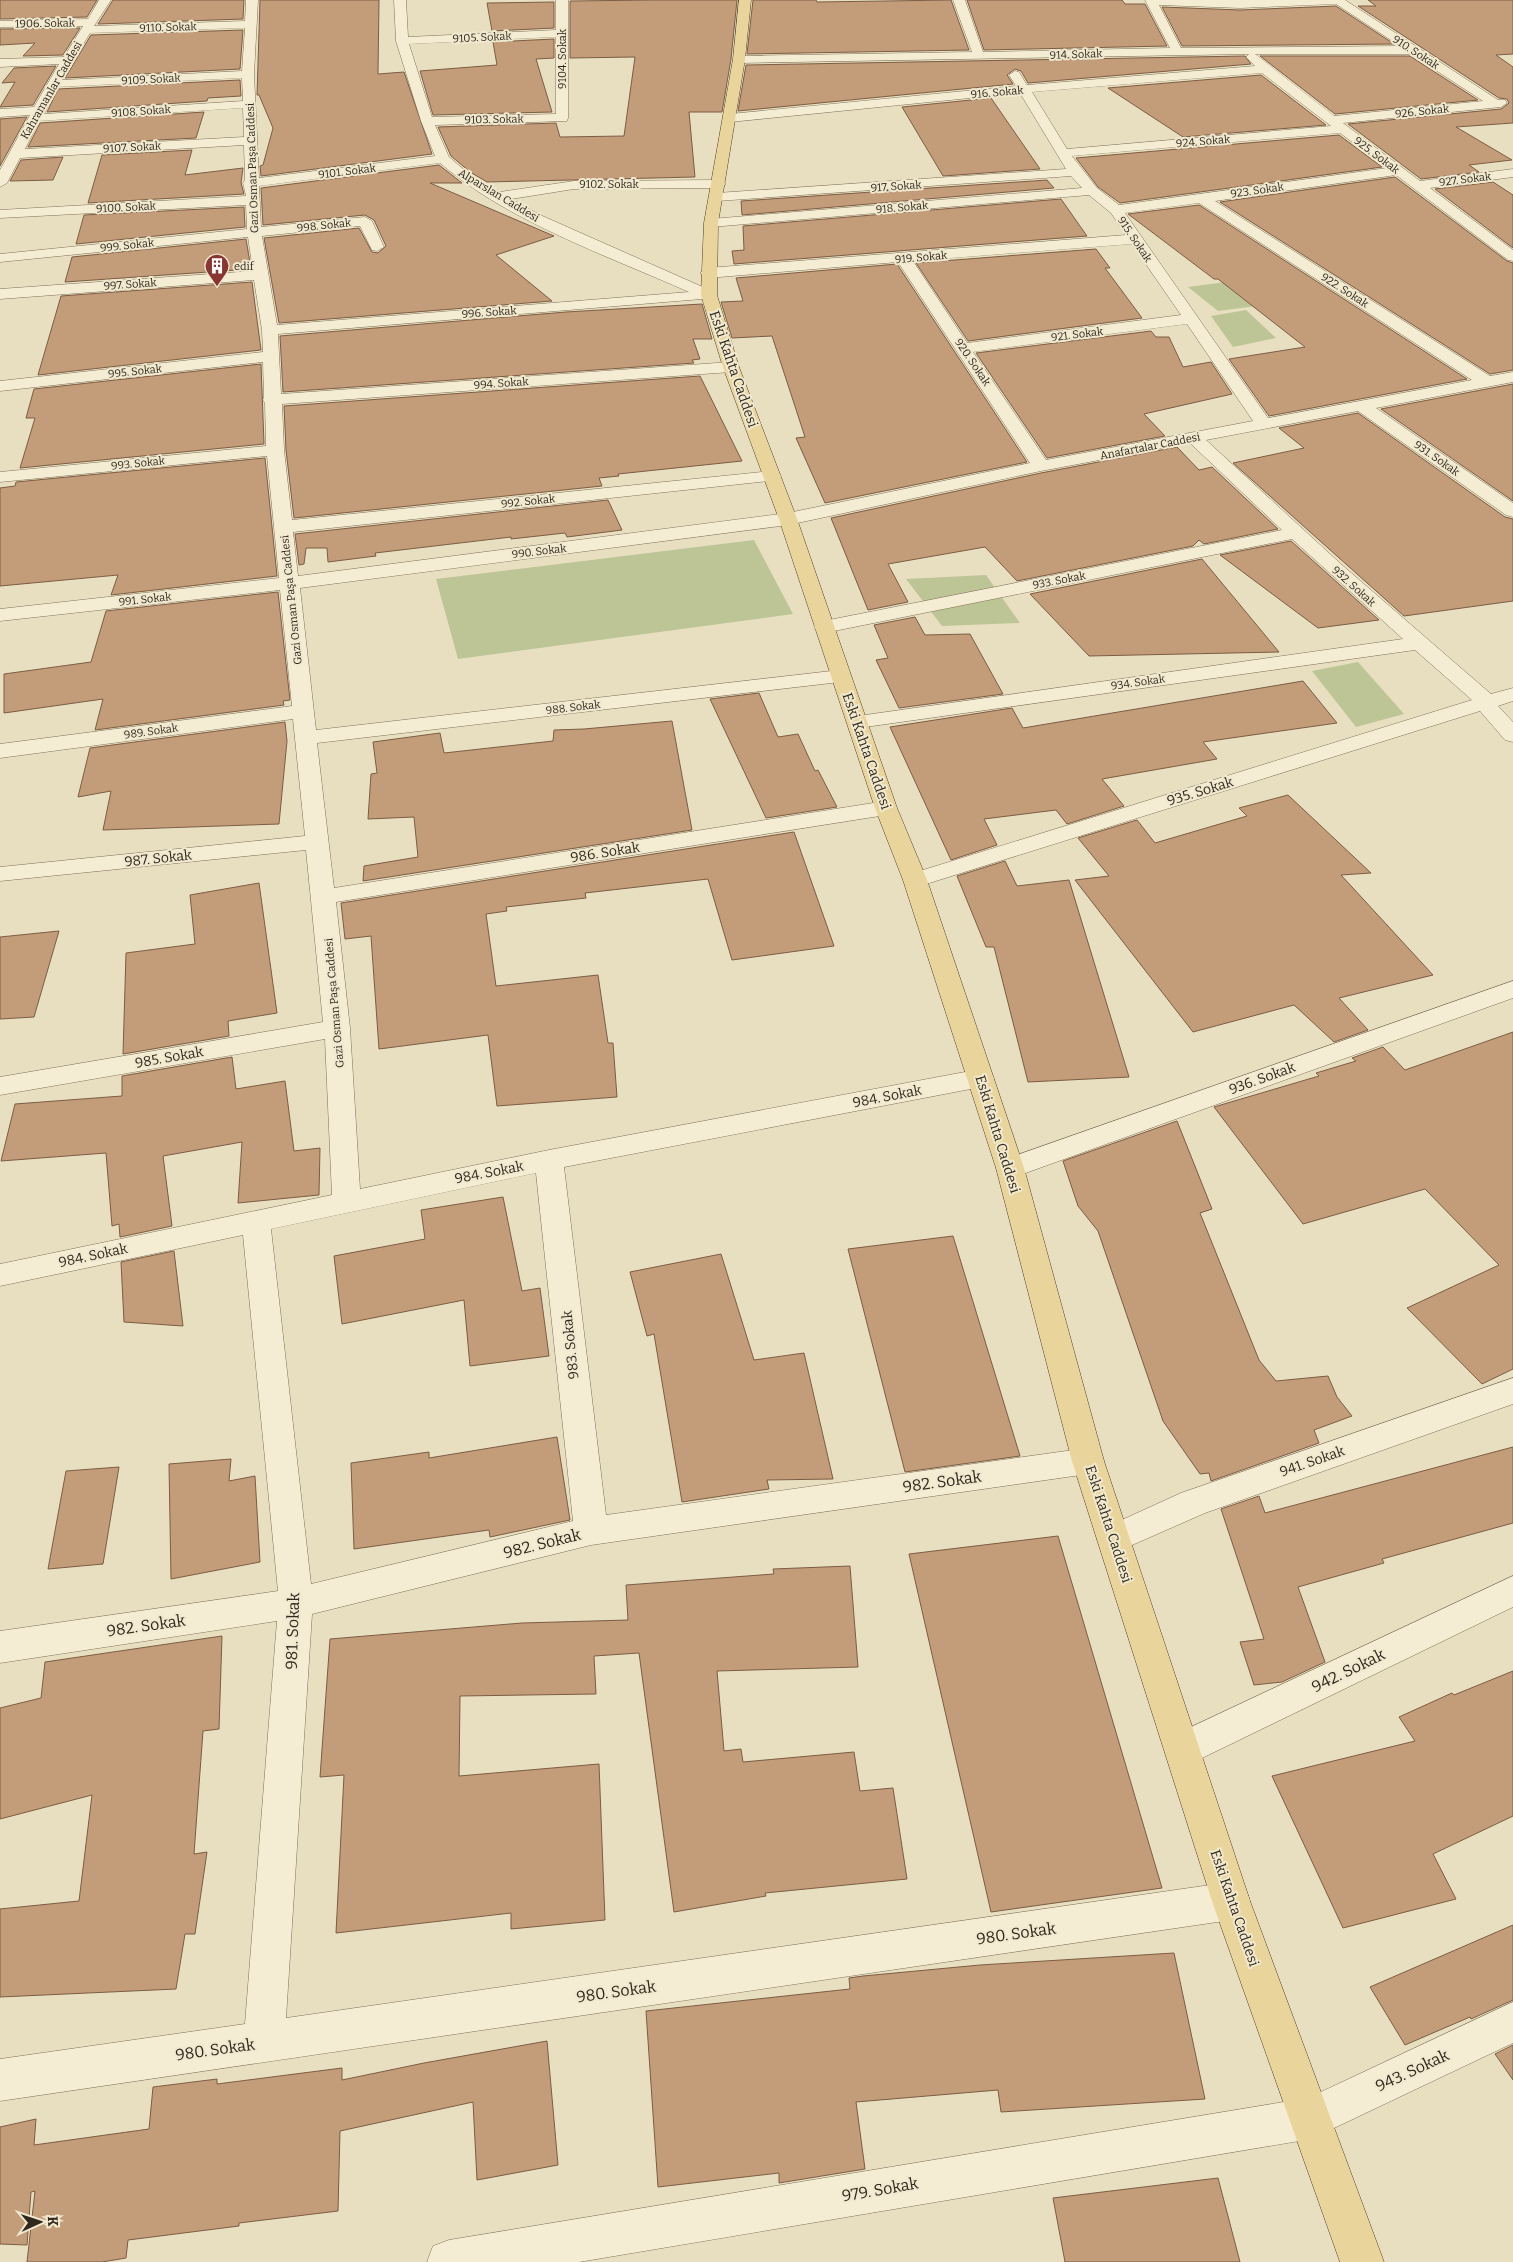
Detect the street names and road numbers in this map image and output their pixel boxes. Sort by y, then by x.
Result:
street label: 1906. Sokak [15,16,76,31]
street label: 9110. Sokak [139,20,198,35]
street label: 9104. Sokak [556,28,569,89]
street label: 9105. Sokak [452,29,513,46]
street label: 910. Sokak [1390,33,1442,73]
street label: Kahramanlar Caddesi [18,38,85,141]
street label: 914. Sokak [1049,47,1103,62]
street label: 9109. Sokak [121,71,182,88]
street label: 916. Sokak [970,84,1025,101]
street label: Gazi Osman Paşa Caddesi [244,102,261,233]
street label: 926. Sokak [1394,102,1451,121]
street label: 9108. Sokak [111,103,172,120]
street label: 9103. Sokak [464,112,524,127]
street label: 924. Sokak [1175,133,1231,150]
street label: 925. Sokak [1351,134,1403,177]
street label: 9107. Sokak [103,139,162,156]
street label: 9101. Sokak [318,161,377,181]
street label: Alparslan Caddesi [456,166,542,225]
street label: 927. Sokak [1438,170,1493,189]
street label: 9102. Sokak [579,178,639,191]
street label: 917. Sokak [870,178,923,195]
street label: 923. Sokak [1230,180,1285,201]
street label: 9100. Sokak [96,199,157,216]
street label: 918. Sokak [875,199,930,216]
street label: 915. Sokak [1115,214,1155,265]
street label: 998. Sokak [296,216,353,235]
street label: 999. Sokak [99,236,155,255]
street label: 919. Sokak [894,249,948,266]
street label: 922. Sokak [1319,270,1372,311]
street label: 997. Sokak [103,276,158,293]
street label: 996. Sokak [461,304,518,321]
street label: Eski Kahta Caddesi [706,309,761,430]
street label: 921. Sokak [1050,325,1105,344]
street label: 920. Sokak [952,336,994,389]
street label: 995. Sokak [108,362,163,381]
street label: 994. Sokak [473,375,530,392]
street label: Anafartalar Caddesi [1099,430,1202,463]
street label: 931. Sokak [1411,438,1463,479]
street label: 993. Sokak [111,454,166,473]
street label: 992. Sokak [500,492,557,511]
street label: Gazi Osman Paşa Caddesi [278,534,305,665]
street label: 990. Sokak [511,542,568,561]
street label: 932. Sokak [1329,563,1379,610]
street label: 933. Sokak [1032,569,1087,592]
street label: 991. Sokak [118,590,173,609]
street label: 934. Sokak [1110,672,1167,693]
street label: Eski Kahta Caddesi [839,691,894,812]
street label: 988. Sokak [545,698,602,717]
street label: 989. Sokak [123,721,180,742]
street label: 935. Sokak [1165,773,1235,810]
street label: 986. Sokak [569,839,641,866]
street label: 987. Sokak [124,847,193,870]
street label: Gazi Osman Paşa Caddesi [322,937,347,1068]
street label: 985. Sokak [134,1043,205,1072]
street label: 936. Sokak [1227,1059,1298,1098]
street label: Eski Kahta Caddesi [971,1073,1024,1195]
street label: 984. Sokak [851,1081,923,1112]
street label: 984. Sokak [453,1157,525,1188]
street label: 984. Sokak [57,1240,129,1271]
street label: 983. Sokak [558,1310,583,1380]
street label: 941. Sokak [1278,1442,1347,1480]
street label: Eski Kahta Caddesi [1082,1463,1136,1585]
street label: 982. Sokak [901,1467,983,1496]
street label: 982. Sokak [501,1525,583,1562]
street label: 981. Sokak [282,1592,303,1670]
street label: 982. Sokak [105,1611,187,1640]
street label: 942. Sokak [1309,1645,1388,1696]
street label: Eski Kahta Caddesi [1207,1848,1262,1969]
street label: 980. Sokak [975,1919,1057,1948]
street label: 980. Sokak [575,1977,657,2006]
street label: 980. Sokak [174,2035,256,2064]
street label: 943. Sokak [1373,2045,1452,2096]
street label: 979. Sokak [840,2173,920,2206]

